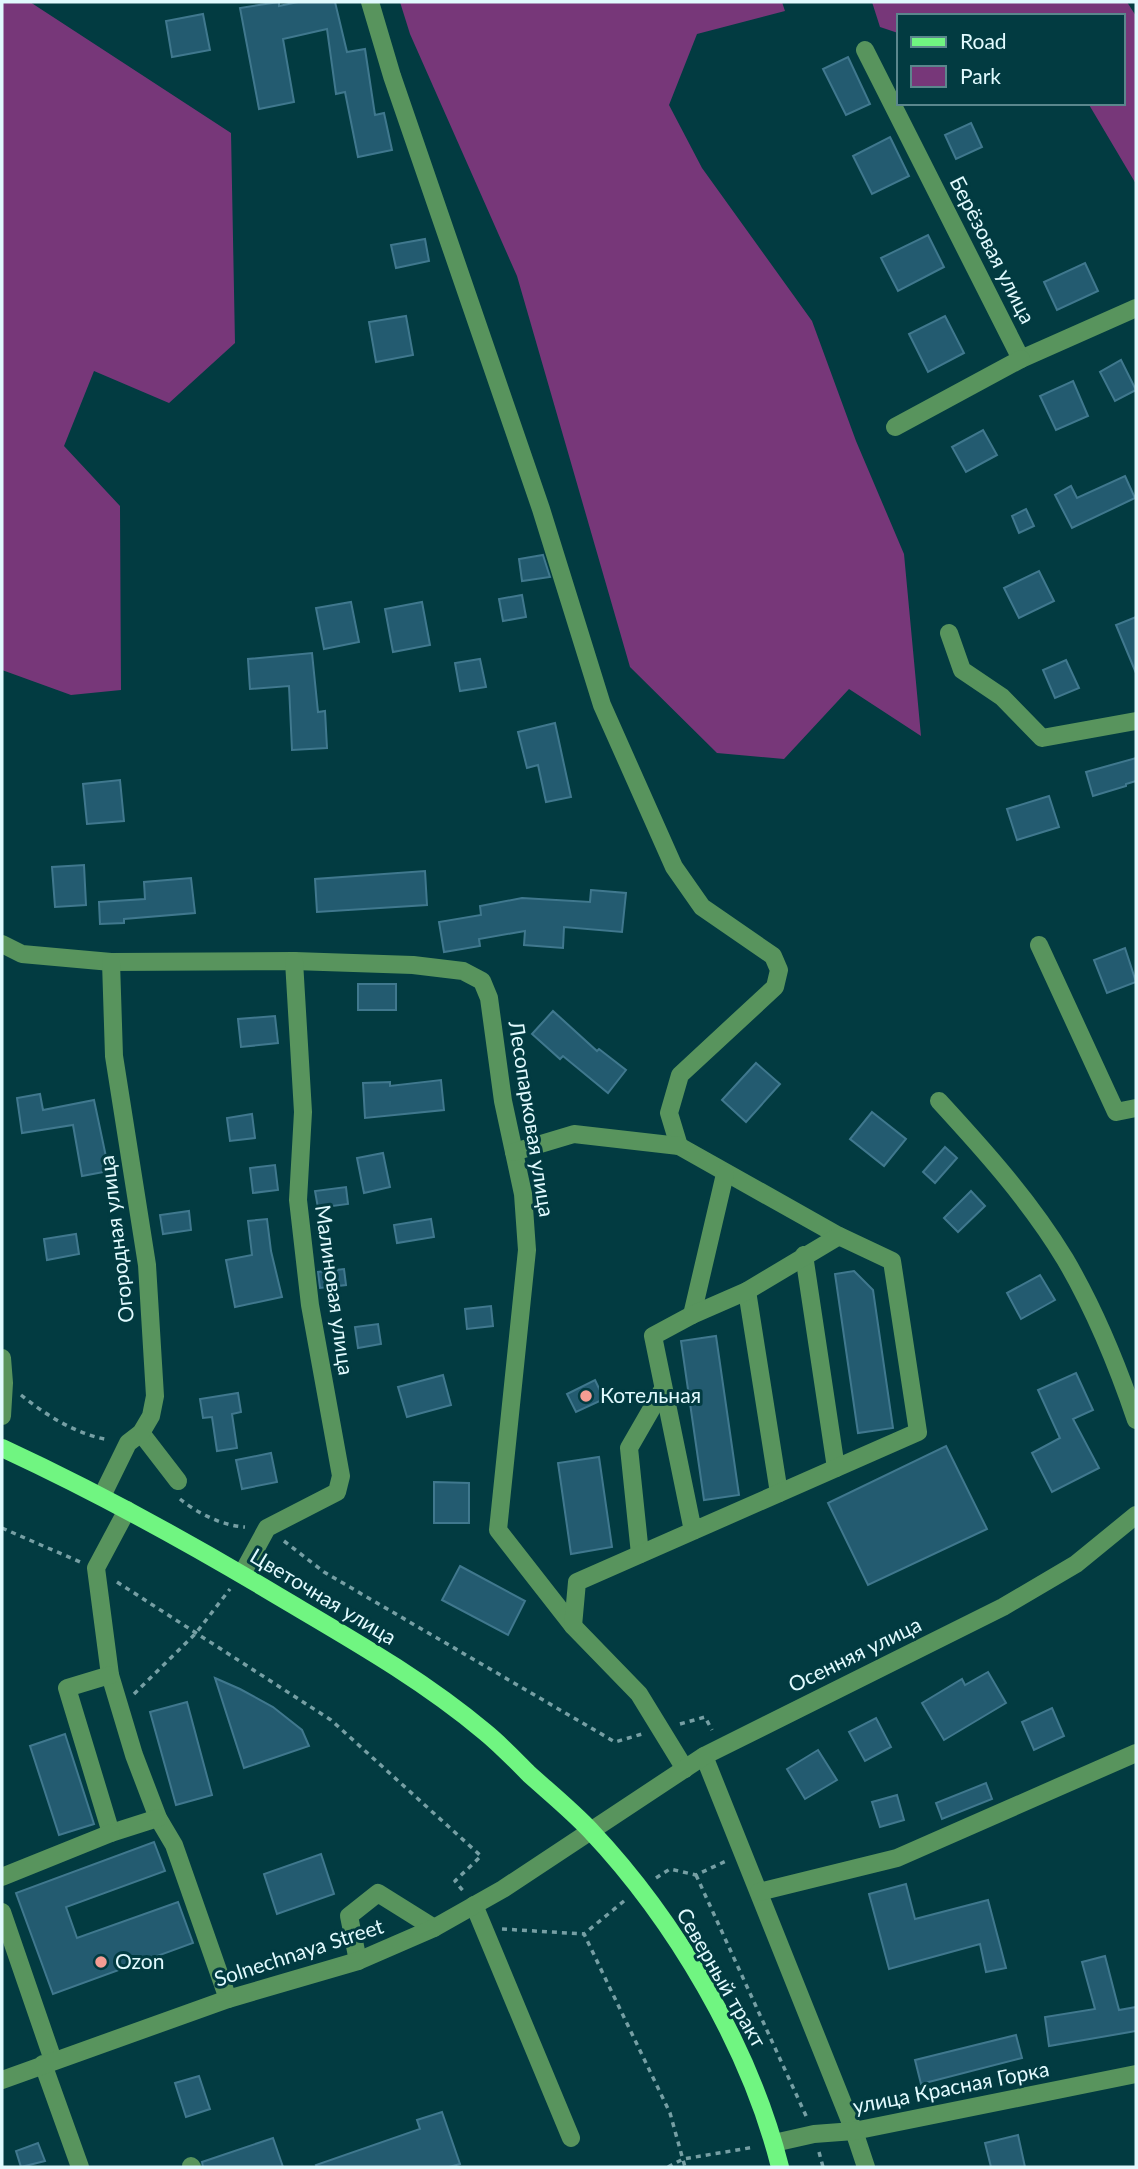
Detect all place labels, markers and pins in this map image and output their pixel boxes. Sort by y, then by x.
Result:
place label: Котельная [600,1382,701,1407]
marker: Котельная [578,1388,594,1404]
place label: Ozon [115,1948,165,1973]
marker: Ozon [93,1954,109,1970]

